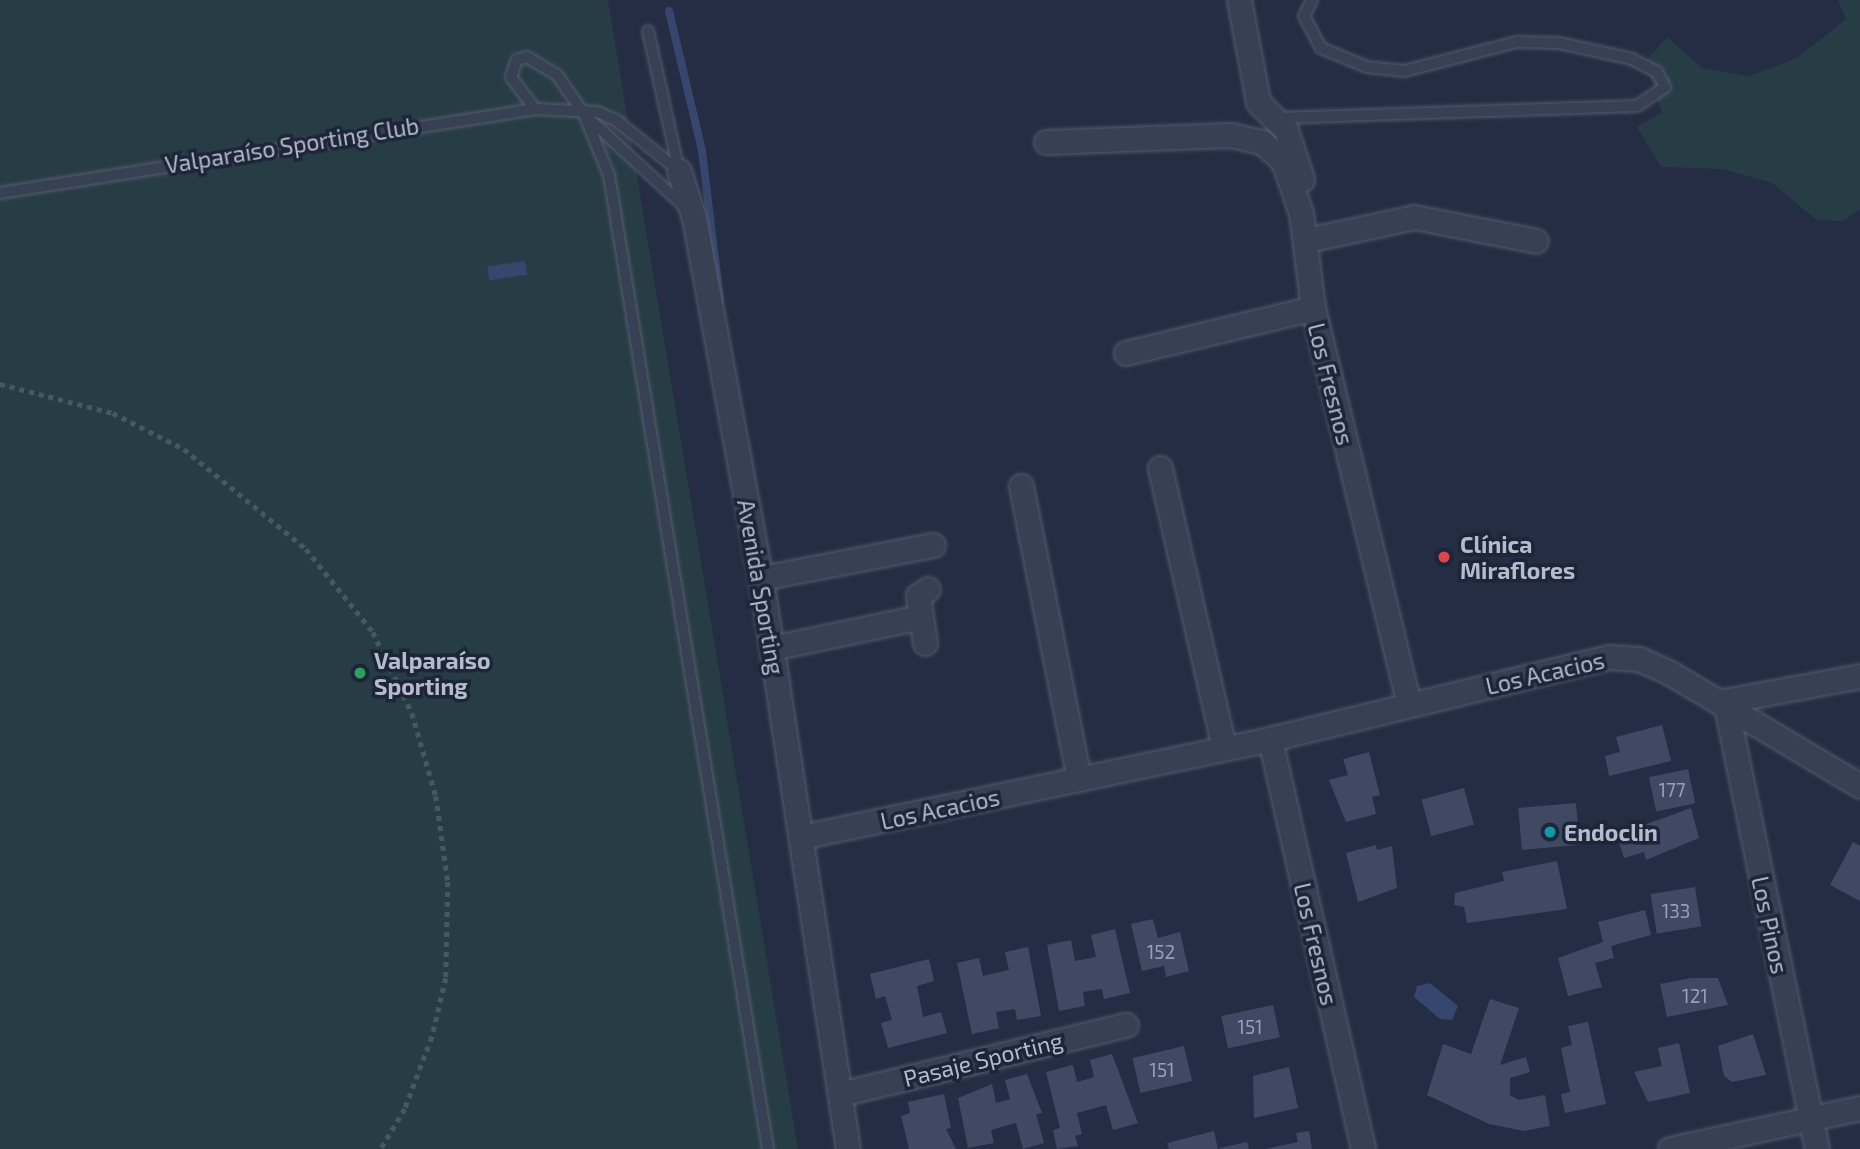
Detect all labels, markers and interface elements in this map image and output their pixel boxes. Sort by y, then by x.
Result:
street label: Valparaíso Sporting Club [163,111,421,179]
street label: Los Fresnos [1303,320,1359,448]
street label: Avenida Sporting [732,497,790,677]
place label: Clínica Miraflores [1460,530,1575,584]
marker: Clínica Miraflores [1434,547,1454,567]
place label: Valparaíso Sporting [374,646,491,700]
street label: Los Acacios [1483,646,1607,700]
marker: Valparaíso Sporting [352,665,368,681]
house number: 177 [1658,779,1686,801]
street label: Los Acacios [878,783,1002,835]
place label: Endoclin [1564,818,1658,846]
marker: Endoclin [1542,824,1558,840]
street label: Los Pinos [1746,874,1794,976]
street label: Los Fresnos [1289,880,1343,1008]
house number: 133 [1662,900,1690,922]
house number: 152 [1147,941,1175,963]
house number: 121 [1682,985,1708,1007]
house number: 151 [1237,1016,1263,1038]
street label: Pasaje Sporting [901,1026,1065,1092]
house number: 151 [1149,1059,1175,1081]

